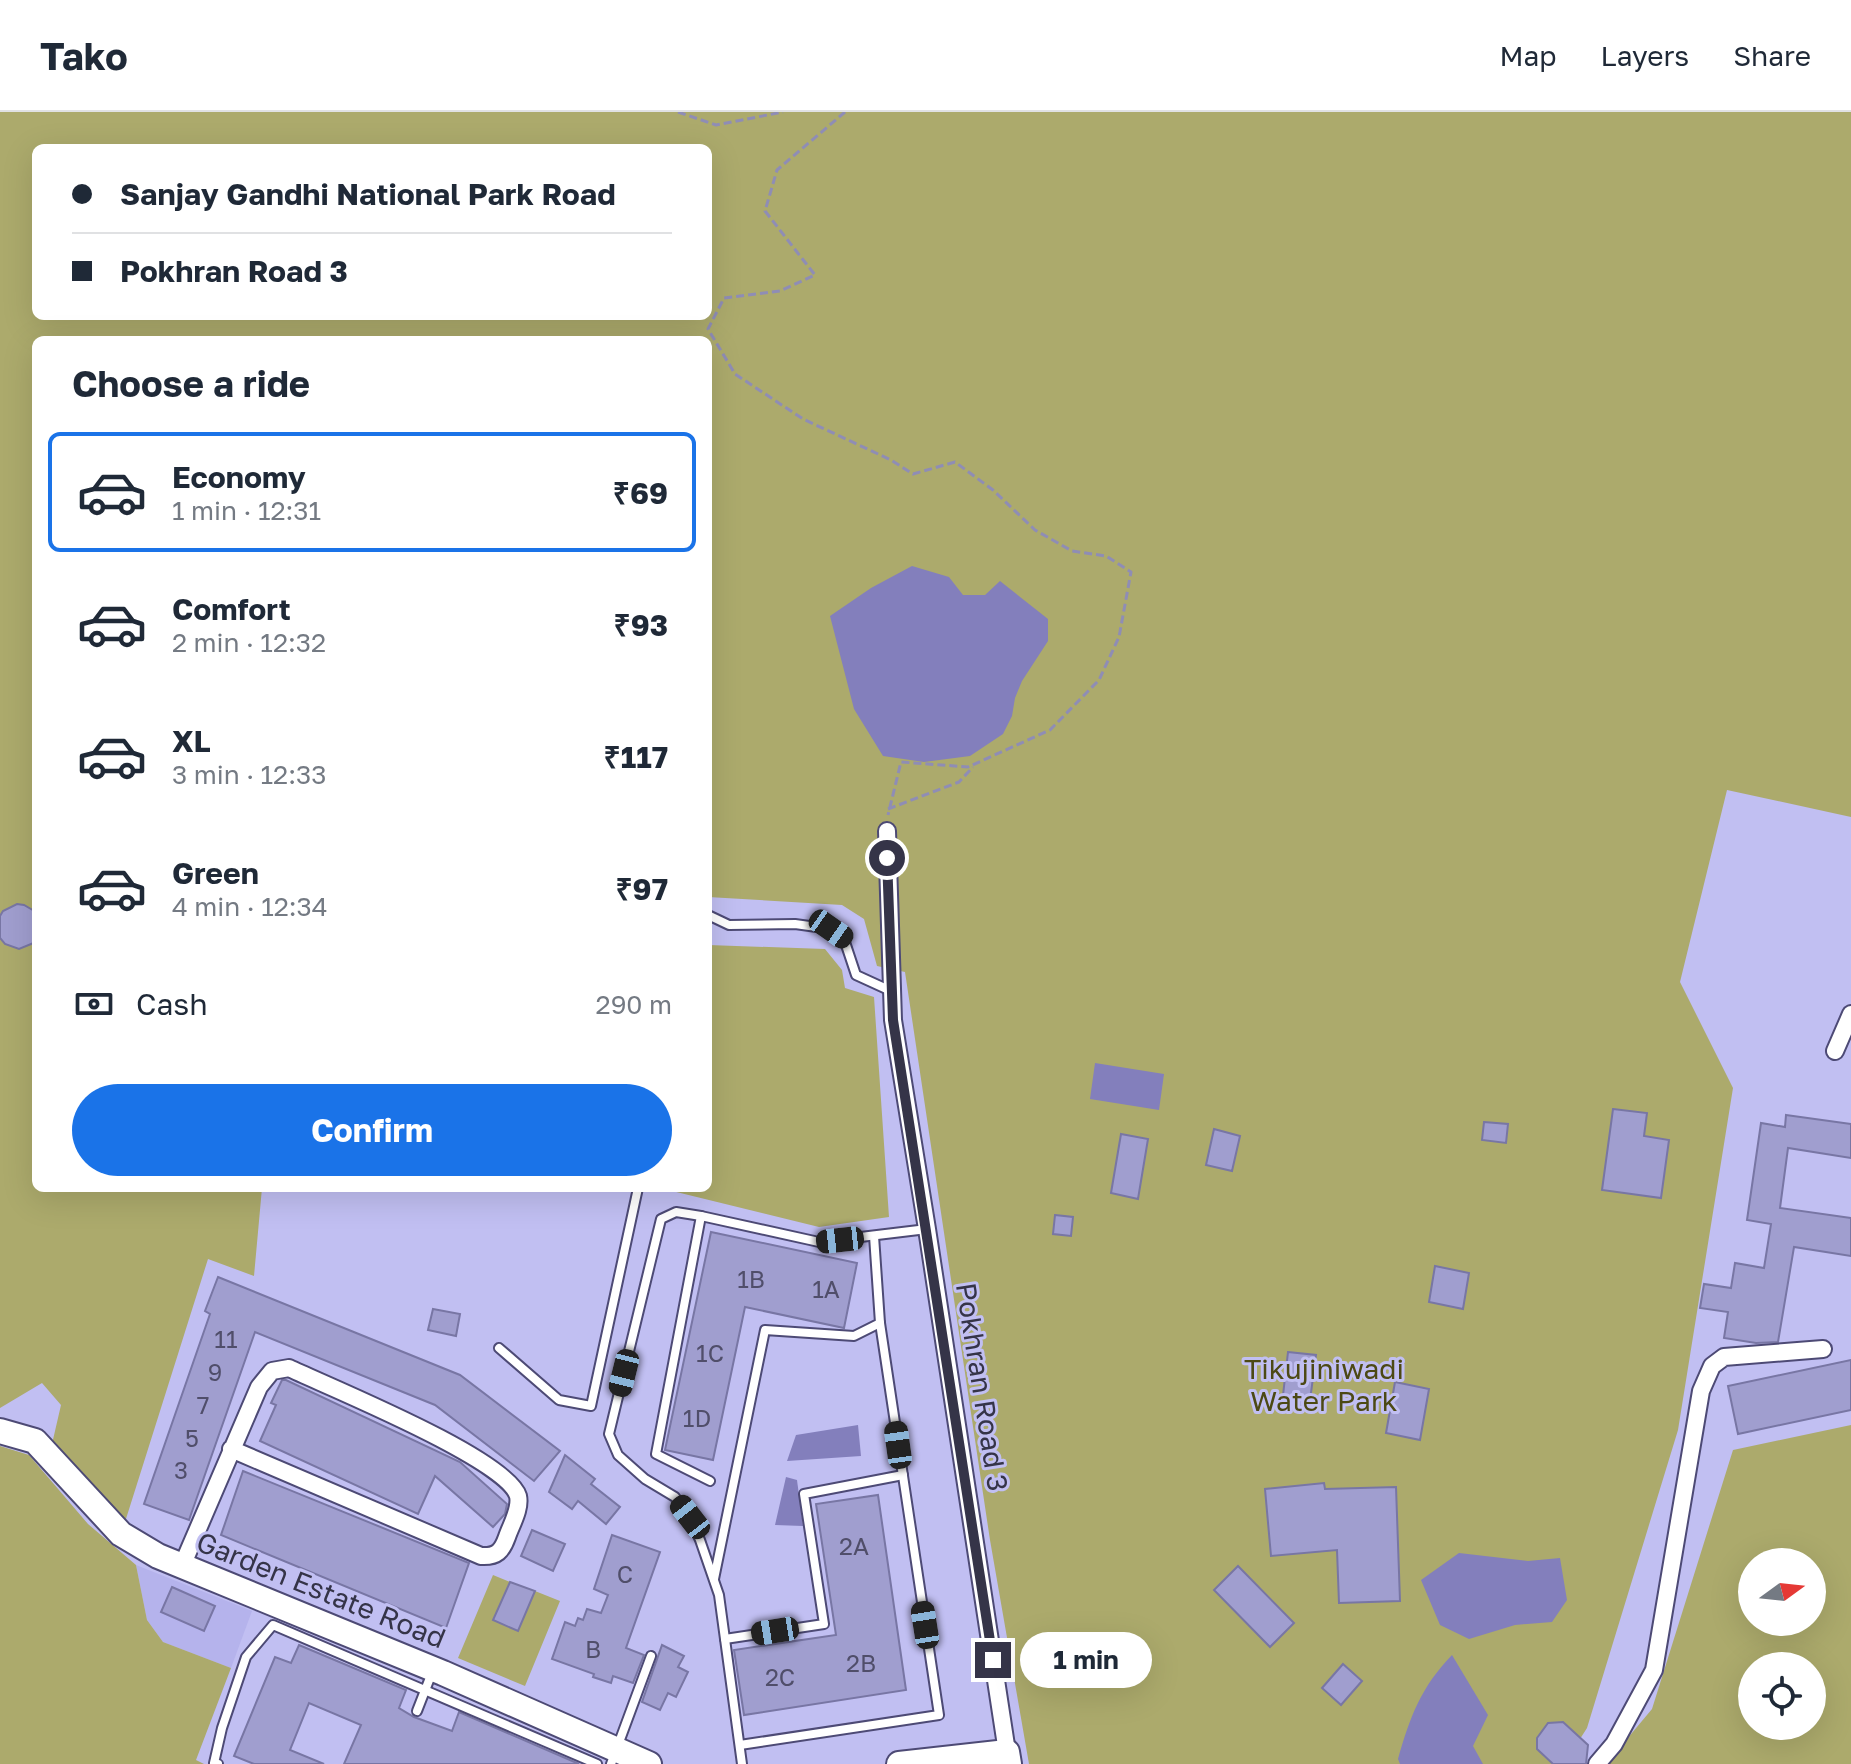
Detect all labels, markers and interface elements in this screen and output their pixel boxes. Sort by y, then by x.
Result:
text: Tako [40,33,128,78]
text: Map [1499,39,1557,72]
text: Layers [1601,39,1689,72]
text: Share [1733,39,1811,72]
text: Sanjay Gandhi National Park Road [120,176,616,212]
text: Pokhran Road 3 [120,253,348,289]
text: Choose a ride [72,362,310,405]
icon: car [76,456,148,528]
text: Economy [172,459,306,495]
text: ₹69 [613,475,668,511]
text: 1 min · 12:31 [172,495,321,526]
icon: car [76,588,148,660]
text: Comfort [172,591,291,627]
text: ₹93 [613,607,668,643]
text: 2 min · 12:32 [172,627,326,658]
icon: car [76,720,148,792]
text: XL [172,723,211,759]
text: ₹117 [604,739,668,775]
text: 3 min · 12:33 [172,759,326,790]
route start [869,840,905,876]
icon: car [76,852,148,924]
text: Green [172,855,259,891]
text: ₹97 [615,871,668,907]
text: 4 min · 12:34 [172,891,328,922]
car [804,905,858,953]
icon: cash [72,982,116,1026]
text: Cash [136,986,208,1022]
text: 290 m [596,989,672,1020]
button: Confirm [72,1084,672,1176]
car [815,1226,865,1254]
house number: 1B [737,1264,765,1293]
house number: 1A [812,1274,840,1303]
street label: Pokhran Road 3 [950,1280,1015,1493]
house number: 11 [214,1324,238,1353]
house number: 1C [696,1338,724,1367]
car [607,1347,641,1399]
park label: Tikujiniwadi Water Park [1244,1352,1404,1417]
house number: 9 [208,1357,222,1386]
house number: 7 [197,1390,209,1419]
house number: 1D [683,1403,711,1432]
car [883,1420,913,1470]
house number: 5 [185,1423,199,1452]
house number: 3 [174,1455,188,1484]
car [666,1491,714,1543]
street label: Garden Estate Road [192,1524,450,1655]
house number: 2A [839,1531,869,1560]
north arrow [1738,1548,1826,1636]
map controls [1738,1548,1826,1740]
house number: C [617,1559,633,1588]
car [909,1599,941,1651]
car [749,1615,801,1647]
callout: 1 min [1021,1632,1153,1688]
house number: B [585,1634,601,1663]
route end [975,1642,1011,1678]
text: 1 min [1053,1644,1119,1675]
house number: 2B [846,1648,876,1677]
button: locate [1738,1652,1826,1740]
house number: 2C [765,1662,795,1691]

